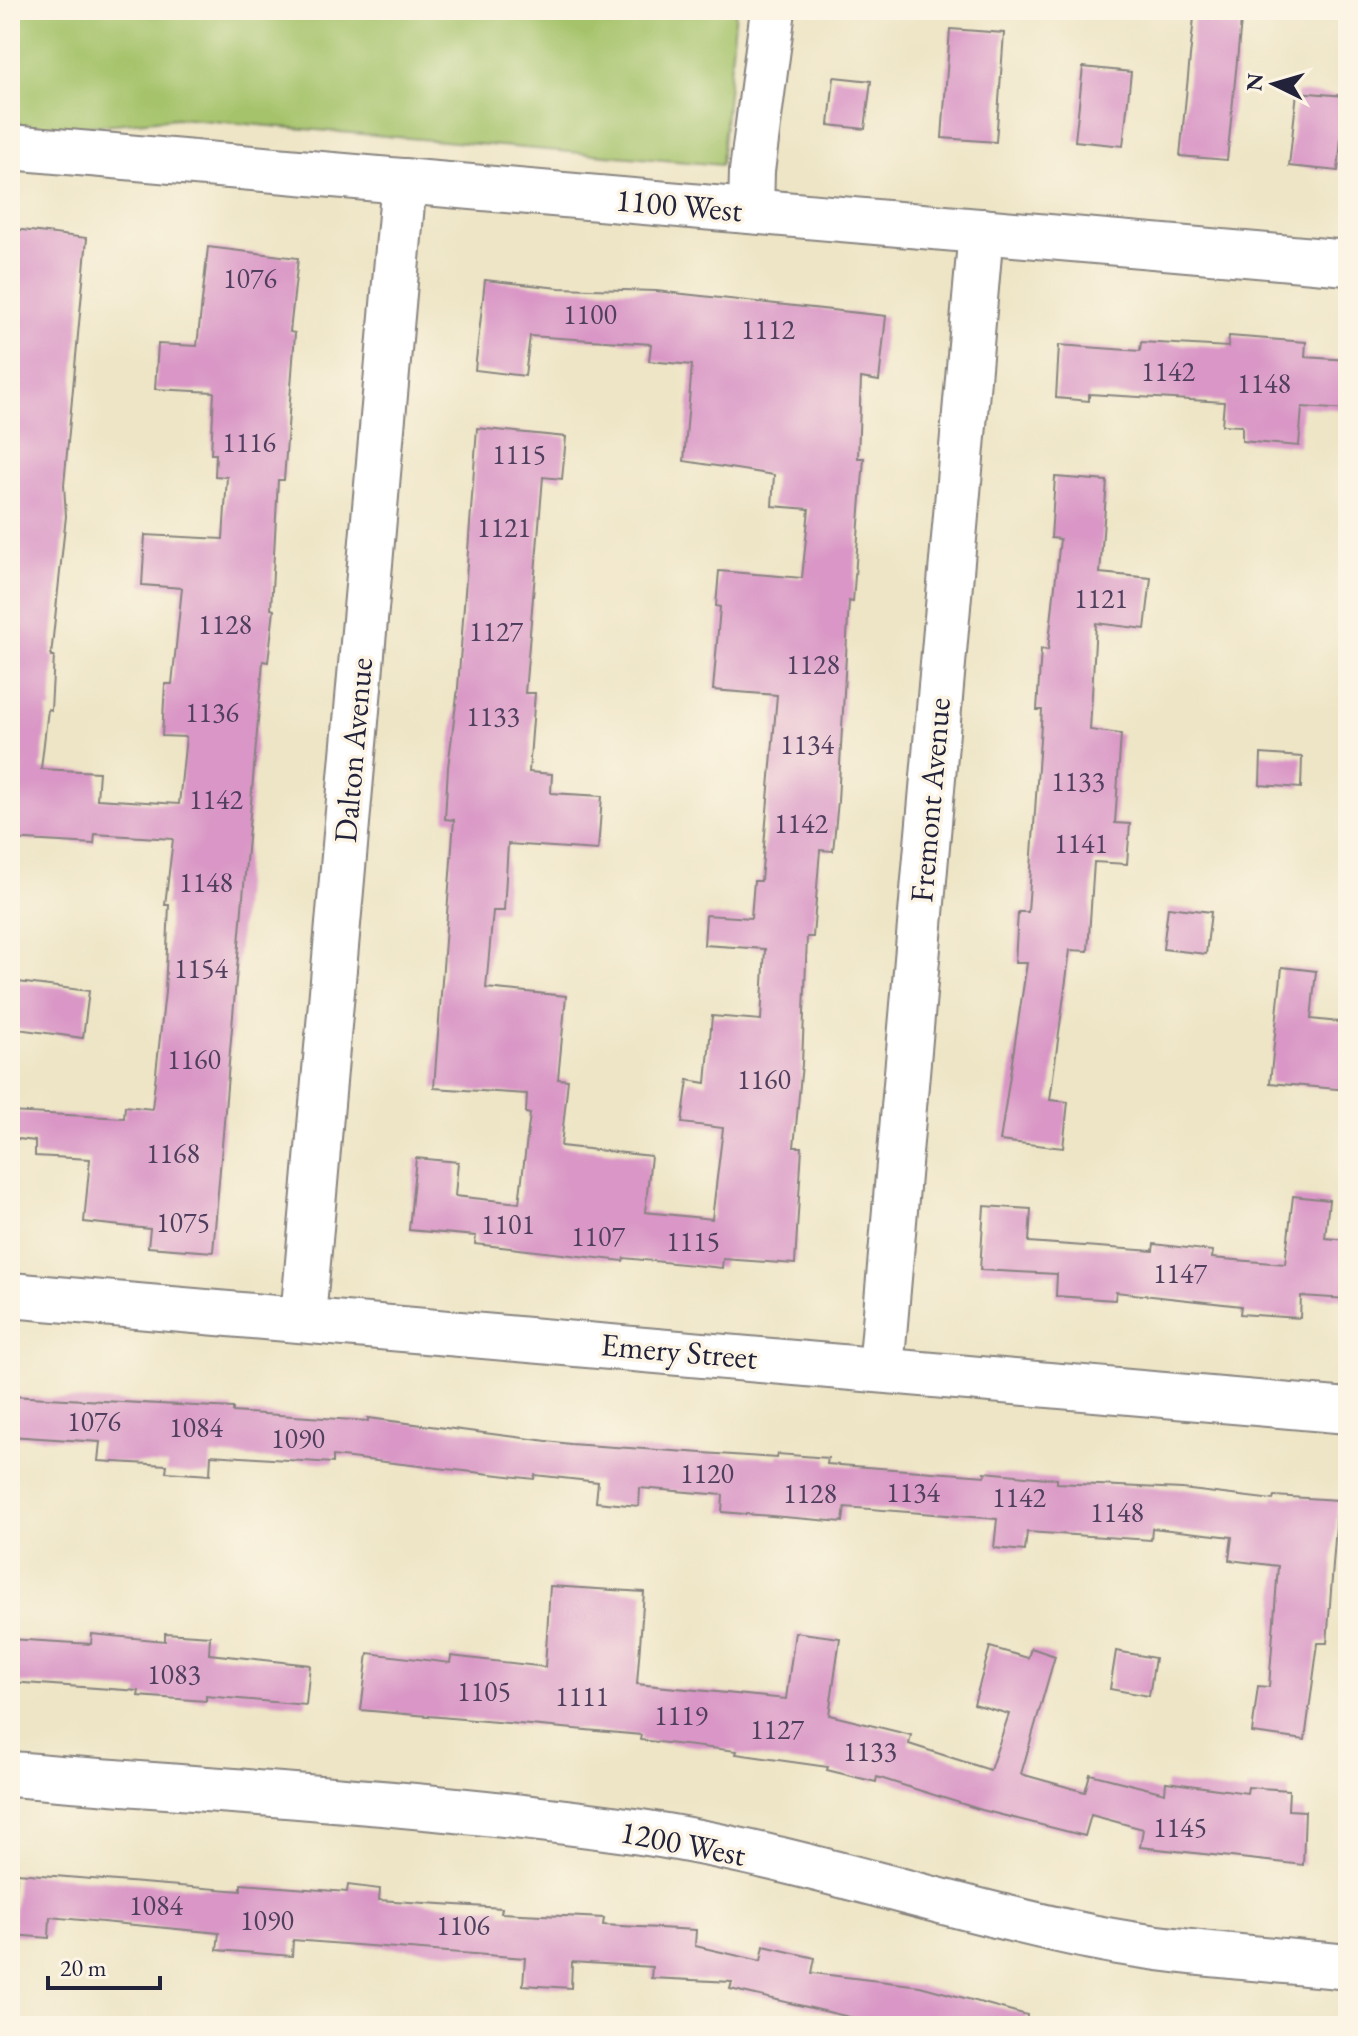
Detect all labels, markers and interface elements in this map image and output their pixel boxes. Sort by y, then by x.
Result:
north arrow [1234,44,1314,124]
text: N [1239,72,1270,92]
street label: 1100 West [614,179,744,231]
house number: 1076 [223,260,277,296]
house number: 1100 [563,296,617,332]
house number: 1112 [741,311,795,347]
house number: 1142 [1141,353,1195,389]
house number: 1148 [1237,365,1291,401]
house number: 1116 [222,424,276,460]
house number: 1115 [492,436,546,472]
house number: 1121 [477,509,531,545]
house number: 1121 [1074,580,1128,616]
house number: 1128 [198,606,252,642]
house number: 1127 [469,613,523,649]
house number: 1128 [786,646,840,682]
street label: Dalton Avenue [324,656,382,844]
house number: 1136 [185,694,239,730]
street label: Fremont Avenue [900,696,960,904]
house number: 1133 [466,698,520,734]
house number: 1134 [780,726,834,762]
house number: 1133 [1051,763,1105,799]
house number: 1142 [189,781,243,817]
house number: 1142 [774,805,828,841]
house number: 1141 [1054,825,1108,861]
house number: 1148 [179,864,233,900]
house number: 1154 [174,950,228,986]
house number: 1160 [167,1041,221,1077]
house number: 1160 [737,1061,791,1097]
house number: 1168 [146,1135,200,1171]
house number: 1075 [156,1204,210,1240]
house number: 1101 [481,1206,535,1242]
house number: 1107 [571,1218,625,1254]
house number: 1115 [666,1223,720,1259]
house number: 1147 [1153,1255,1207,1291]
street label: Emery Street [599,1323,759,1379]
house number: 1076 [67,1403,121,1439]
house number: 1084 [169,1409,223,1445]
house number: 1090 [271,1420,325,1456]
house number: 1120 [680,1455,734,1491]
house number: 1134 [886,1474,940,1510]
house number: 1128 [783,1475,837,1511]
house number: 1142 [992,1479,1046,1515]
house number: 1148 [1090,1494,1144,1530]
house number: 1083 [147,1656,201,1692]
house number: 1105 [457,1673,511,1709]
house number: 1111 [555,1678,609,1714]
house number: 1119 [654,1697,708,1733]
house number: 1127 [750,1711,804,1747]
house number: 1133 [843,1733,897,1769]
house number: 1145 [1153,1809,1207,1845]
street label: 1200 West [617,1810,749,1876]
house number: 1084 [129,1887,183,1923]
house number: 1090 [240,1902,294,1938]
house number: 1106 [436,1907,490,1943]
scale bar [48,1940,160,1990]
text: 20 m [60,1952,107,1983]

